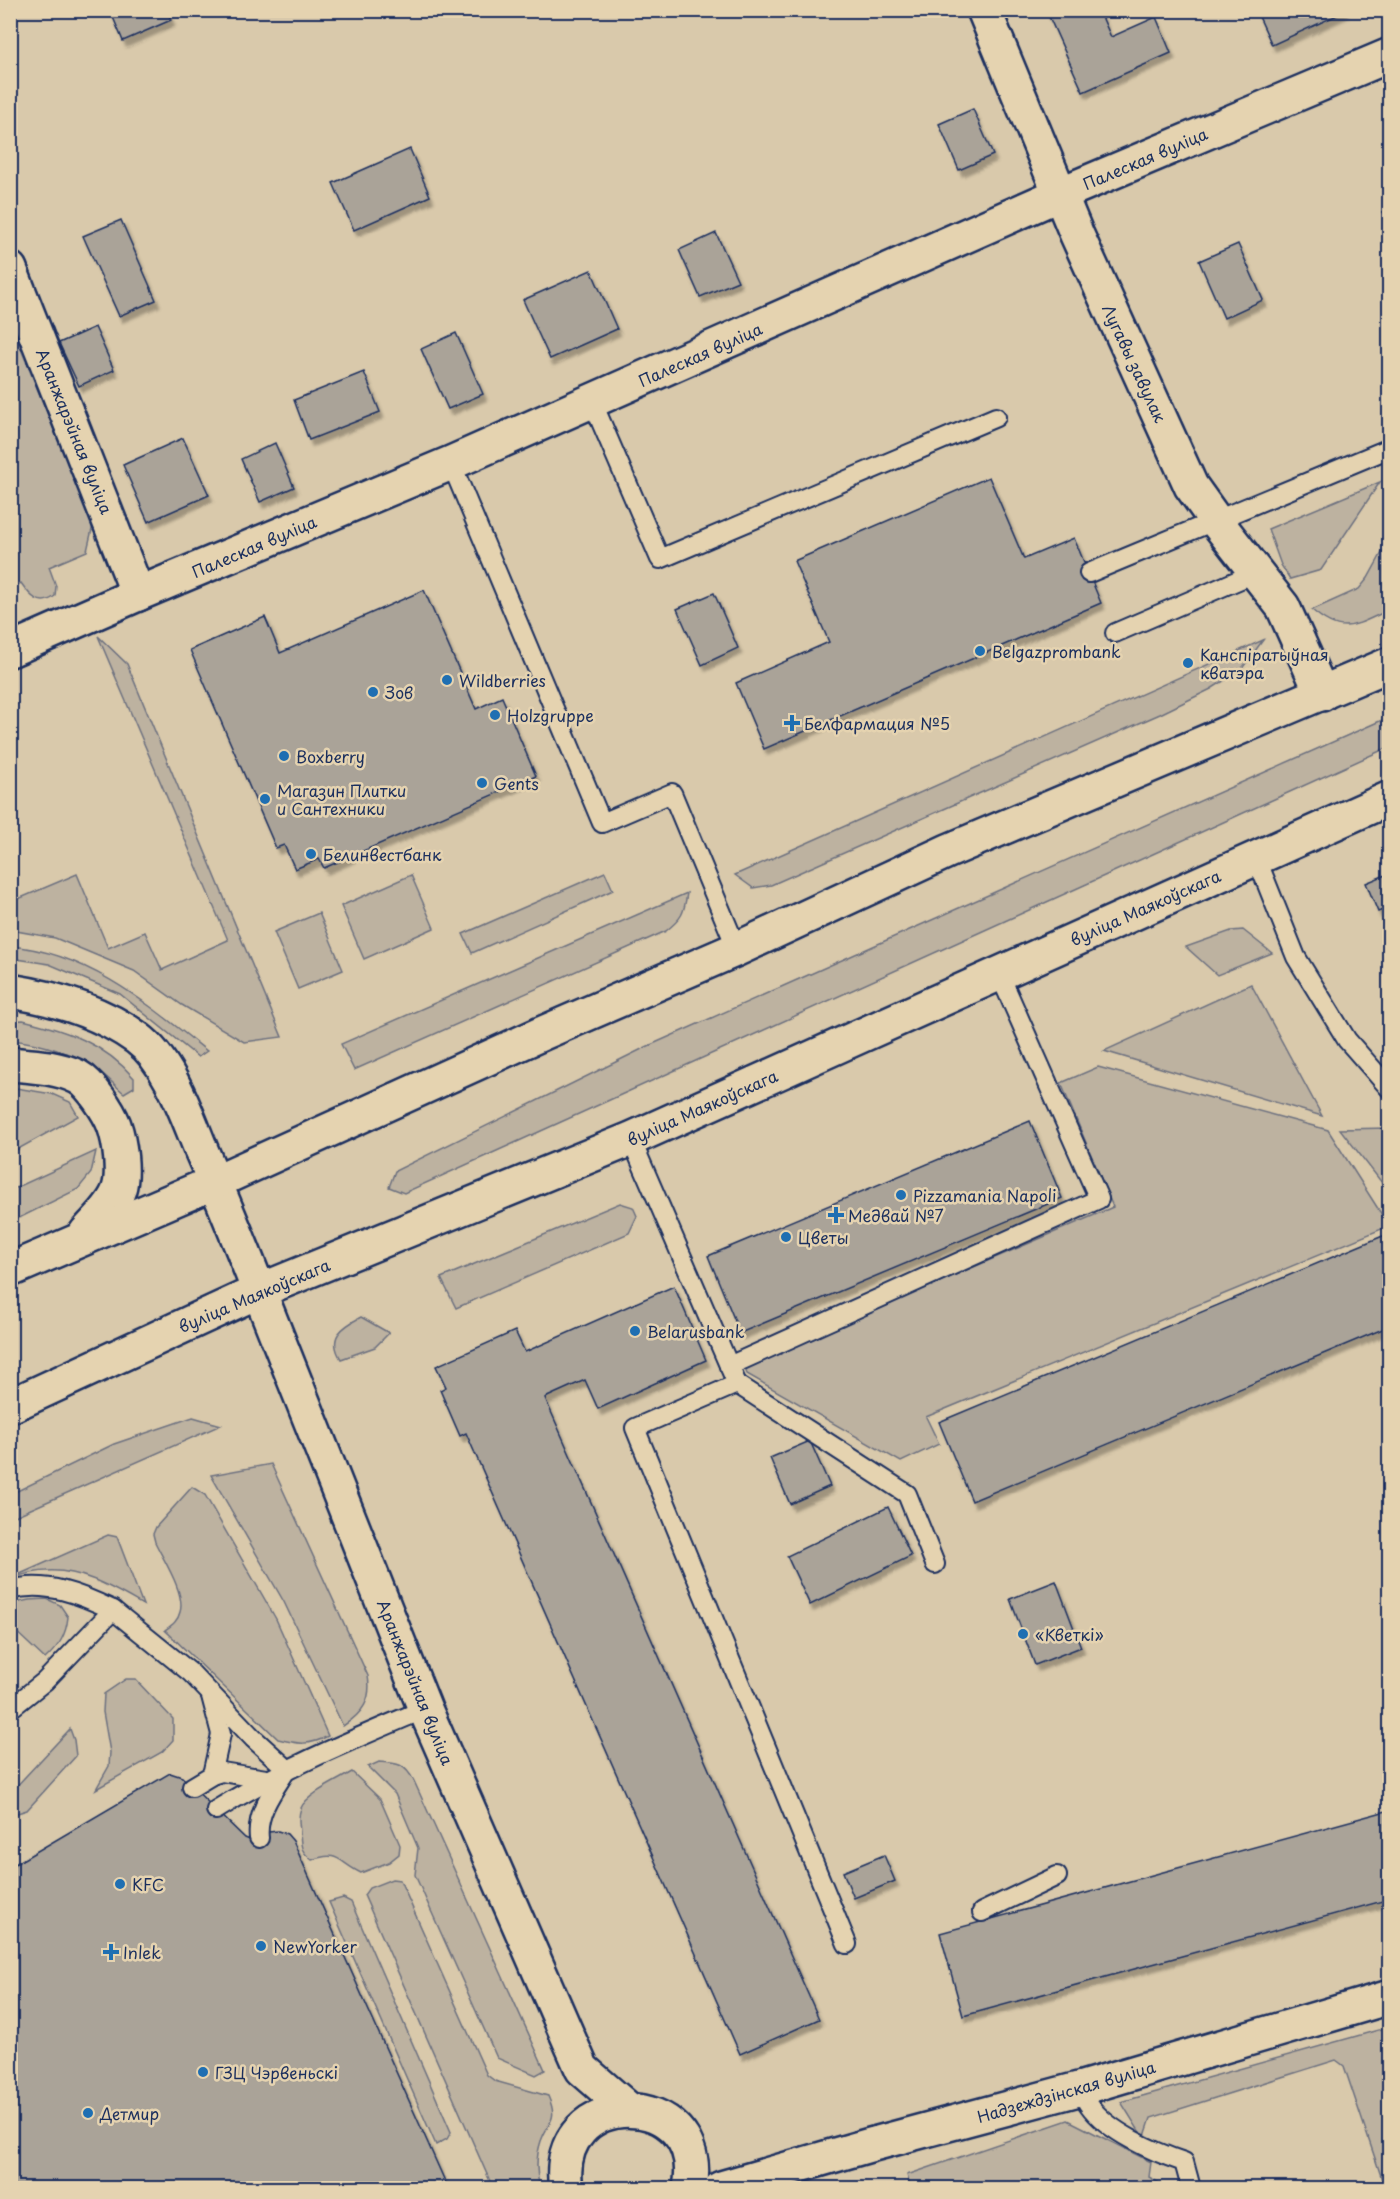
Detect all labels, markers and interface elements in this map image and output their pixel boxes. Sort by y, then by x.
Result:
street label: Палеская вуліца [1079,121,1211,195]
street label: Лугавы завулак [1097,300,1173,426]
street label: Палеская вуліца [634,316,766,392]
street label: Аранжарэйная вуліца [31,345,119,518]
street label: Палеская вуліца [188,509,320,583]
place label: Belgazprombank [992,639,1121,663]
place label: Канспіратыўная кватэра [1200,642,1329,684]
marker: Belgazprombank [973,644,987,658]
marker: Канспіратыўная кватэра [1181,656,1195,670]
place label: Wildberries [459,668,546,692]
marker: Wildberries [440,673,454,687]
place label: Зов [385,680,413,704]
marker: Зов [366,685,380,699]
place label: Holzgruppe [507,703,594,727]
marker: Holzgruppe [488,708,502,722]
place label: Белфармация №5 [804,711,950,735]
marker: Белфармация №5 [785,716,799,730]
place label: Boxberry [296,744,365,768]
marker: Boxberry [277,749,291,763]
place label: Gents [494,771,539,795]
marker: Gents [475,776,489,790]
place label: Магазин Плитки и Сантехники [277,778,406,820]
marker: Магазин Плитки и Сантехники [258,792,272,806]
place label: Белинвестбанк [323,842,442,866]
marker: Белинвестбанк [304,847,318,861]
street label: вуліца Маякоўскага [1066,863,1224,951]
street label: вуліца Маякоўскага [623,1063,781,1151]
place label: Pizzamania Napoli [913,1183,1057,1207]
marker: Pizzamania Napoli [894,1188,908,1202]
place label: Медвай №7 [848,1203,944,1227]
marker: Медвай №7 [829,1208,843,1222]
place label: Цветы [798,1225,849,1249]
marker: Цветы [779,1230,793,1244]
street label: вуліца Маякоўскага [174,1252,334,1338]
place label: Belarusbank [647,1319,745,1343]
marker: Belarusbank [628,1324,642,1338]
street label: Аранжарэйная вуліца [372,1596,460,1769]
place label: «Кветкі» [1035,1622,1104,1646]
marker: «Кветкі» [1016,1627,1030,1641]
place label: KFC [132,1872,164,1896]
marker: KFC [113,1877,127,1891]
place label: NewYorker [273,1934,357,1958]
marker: NewYorker [254,1939,268,1953]
place label: Inlek [123,1940,161,1964]
marker: Inlek [104,1945,118,1959]
street label: Надзеждзінская вуліца [974,2054,1158,2128]
place label: ГЗЦ Чэрвеньскі [215,2060,338,2084]
marker: ГЗЦ Чэрвеньскі [196,2065,210,2079]
place label: Детмир [99,2101,159,2125]
marker: Детмир [81,2106,95,2120]

